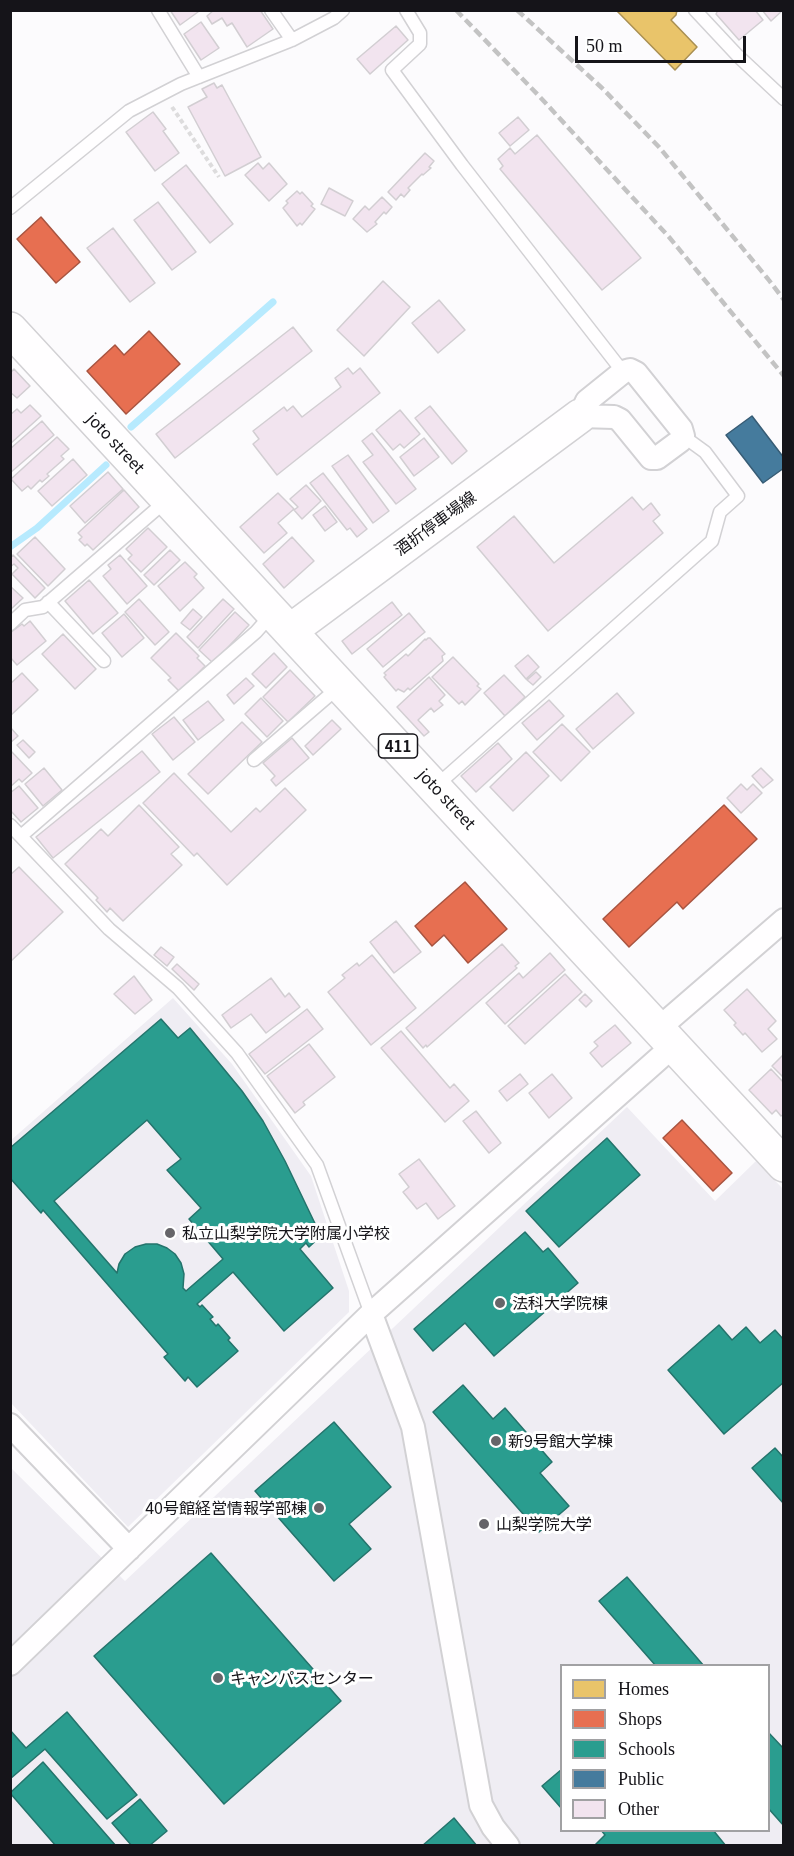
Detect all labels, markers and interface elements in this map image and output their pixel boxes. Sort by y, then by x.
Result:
scale bar [578,24,749,62]
text: 50 m [586,36,623,56]
street label: joto street [83,409,149,477]
street label: 酒折停車場線 [391,487,479,559]
road number: 411 [378,734,418,758]
street label: joto street [414,765,480,833]
place label: 私立山梨学院大学附属小学校 [182,1223,390,1243]
marker: 私立山梨学院大学附属小学校 [163,1226,177,1240]
place label: 法科大学院棟 [512,1293,608,1313]
marker: 法科大学院棟 [493,1296,507,1310]
place label: 新9号館大学棟 [508,1431,613,1451]
marker: 新9号館大学棟 [489,1434,503,1448]
place label: 40号館経営情報学部棟 [145,1498,307,1518]
marker: 40号館経営情報学部棟 [312,1501,326,1515]
place label: 山梨学院大学 [496,1514,592,1534]
marker: 山梨学院大学 [477,1517,491,1531]
legend [560,1664,770,1832]
place label: キャンパスセンター [230,1668,374,1688]
marker: キャンパスセンター [211,1671,225,1685]
text: Homes [618,1679,669,1699]
text: Shops [618,1709,662,1729]
text: Schools [618,1739,675,1759]
text: Public [618,1769,664,1789]
text: Other [618,1799,659,1819]

